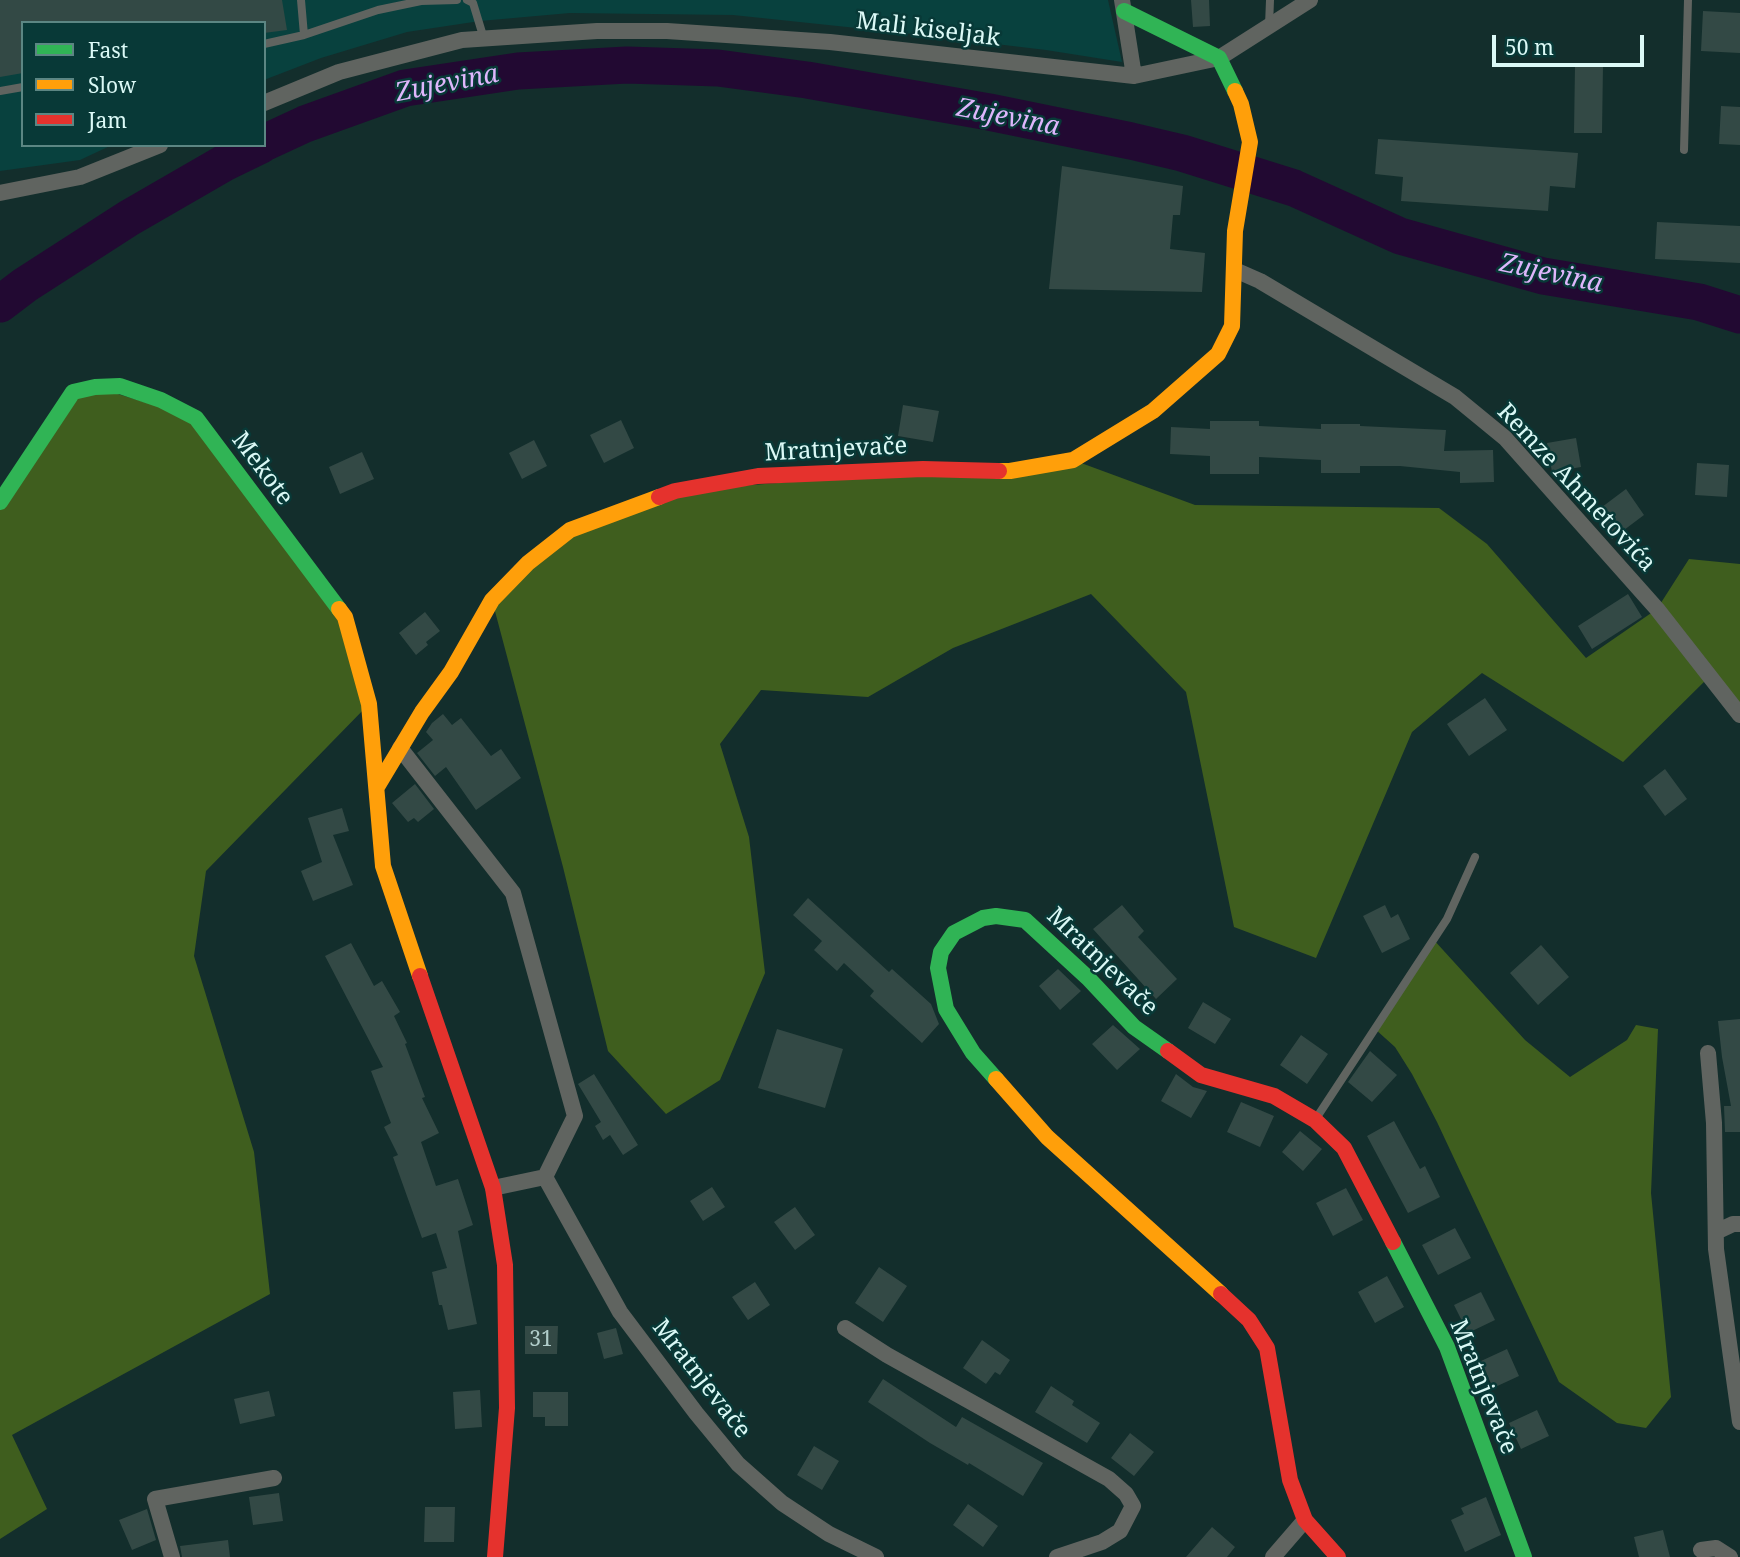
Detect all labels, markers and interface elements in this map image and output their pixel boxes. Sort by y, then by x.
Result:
street label: Mali kiseljak [854,7,1002,53]
legend [21,21,266,147]
scale bar [1495,21,1647,65]
text: 50 m [1505,33,1554,61]
text: Fast [88,36,128,64]
water label: Zujevina [393,59,501,109]
text: Slow [88,71,136,99]
water label: Zujevina [954,93,1062,143]
text: Jam [88,106,127,134]
water label: Zujevina [1497,248,1605,300]
street label: Remze Ahmetovića [1491,398,1661,578]
street label: Mekote [225,427,299,511]
street label: Mratnjevače [764,432,908,468]
street label: Mratnjevače [1041,902,1163,1022]
street label: Mratnjevače [646,1314,756,1444]
street label: Mratnjevače [1443,1315,1523,1459]
house number: 31 [529,1327,553,1353]

